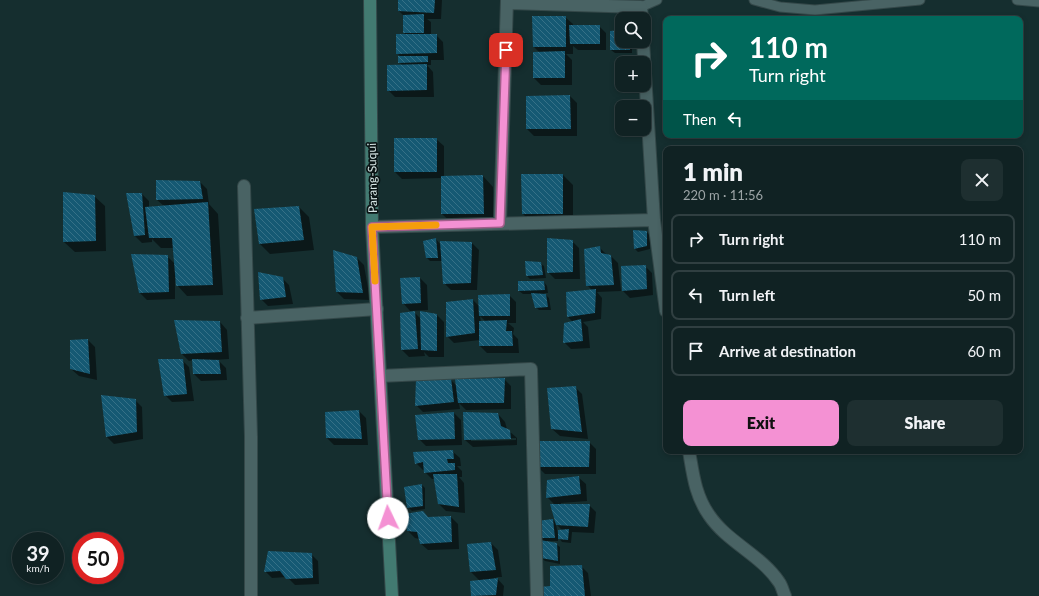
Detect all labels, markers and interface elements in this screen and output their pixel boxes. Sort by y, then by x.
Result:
map controls [615,12,651,136]
button: search [615,12,651,48]
text: 110 m [749,30,828,64]
icon: right [683,32,735,84]
pin [489,33,523,67]
icon: arrive [495,39,517,61]
button: + [615,56,651,92]
text: Turn right [749,64,826,86]
button: − [615,100,651,136]
icon: left [724,108,746,130]
text: Then [683,110,716,128]
street label: Parang-Suqui [364,143,380,213]
text: 1 min [683,157,743,186]
button: close [961,159,1003,201]
text: 220 m · 11:56 [683,187,763,203]
icon: right [685,228,707,250]
text: Turn right [719,230,784,248]
text: 110 m [959,230,1001,248]
icon: left [685,284,707,306]
text: Turn left [719,286,775,304]
text: 50 m [967,286,1001,304]
icon: arrive [685,340,707,362]
text: Arrive at destination [719,342,856,360]
text: 60 m [967,342,1001,360]
button: Exit [683,400,839,446]
button: Share [847,400,1003,446]
position arrow [367,497,409,539]
speed limit sign: 50 [72,532,124,584]
text: 39 [26,541,50,565]
text: km/h [26,562,50,574]

